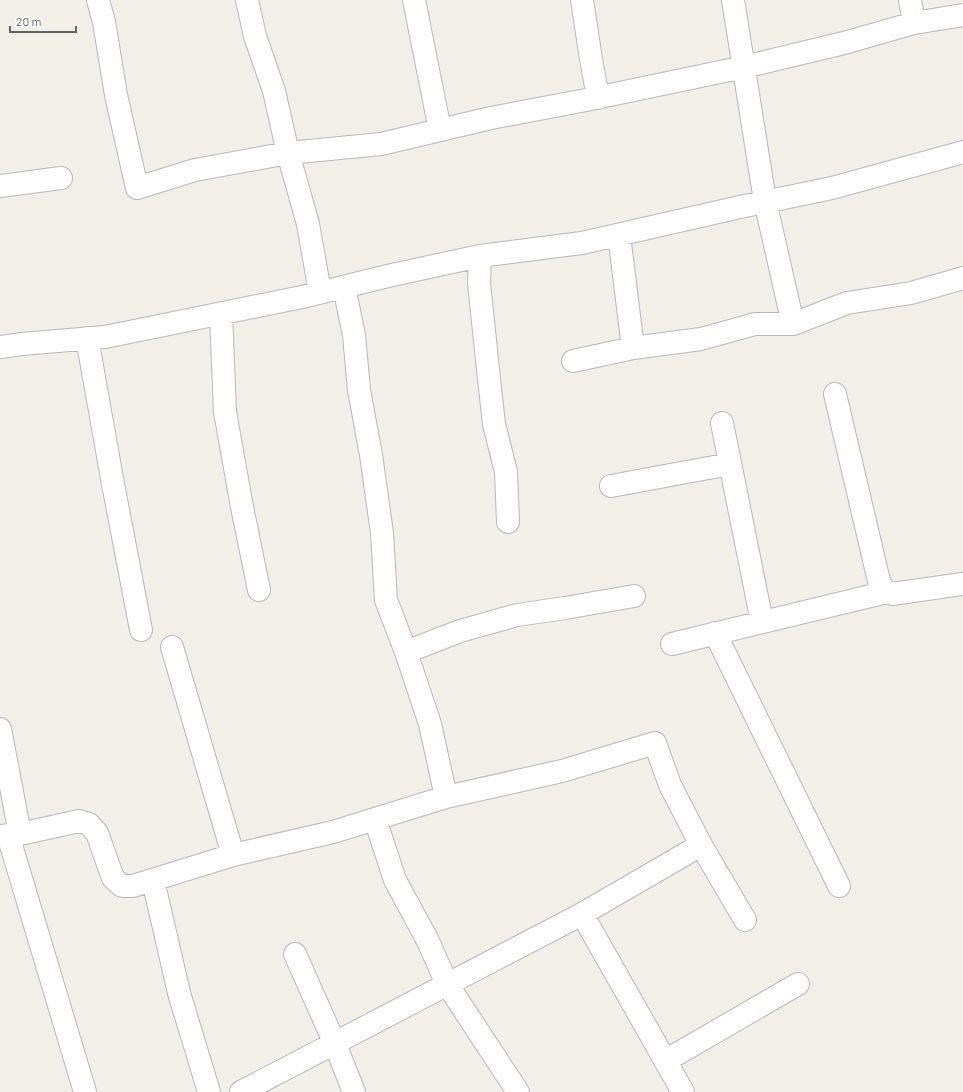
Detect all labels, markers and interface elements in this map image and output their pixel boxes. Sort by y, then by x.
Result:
scale bar [10,8,76,34]
text: 20 m [16,14,42,28]

